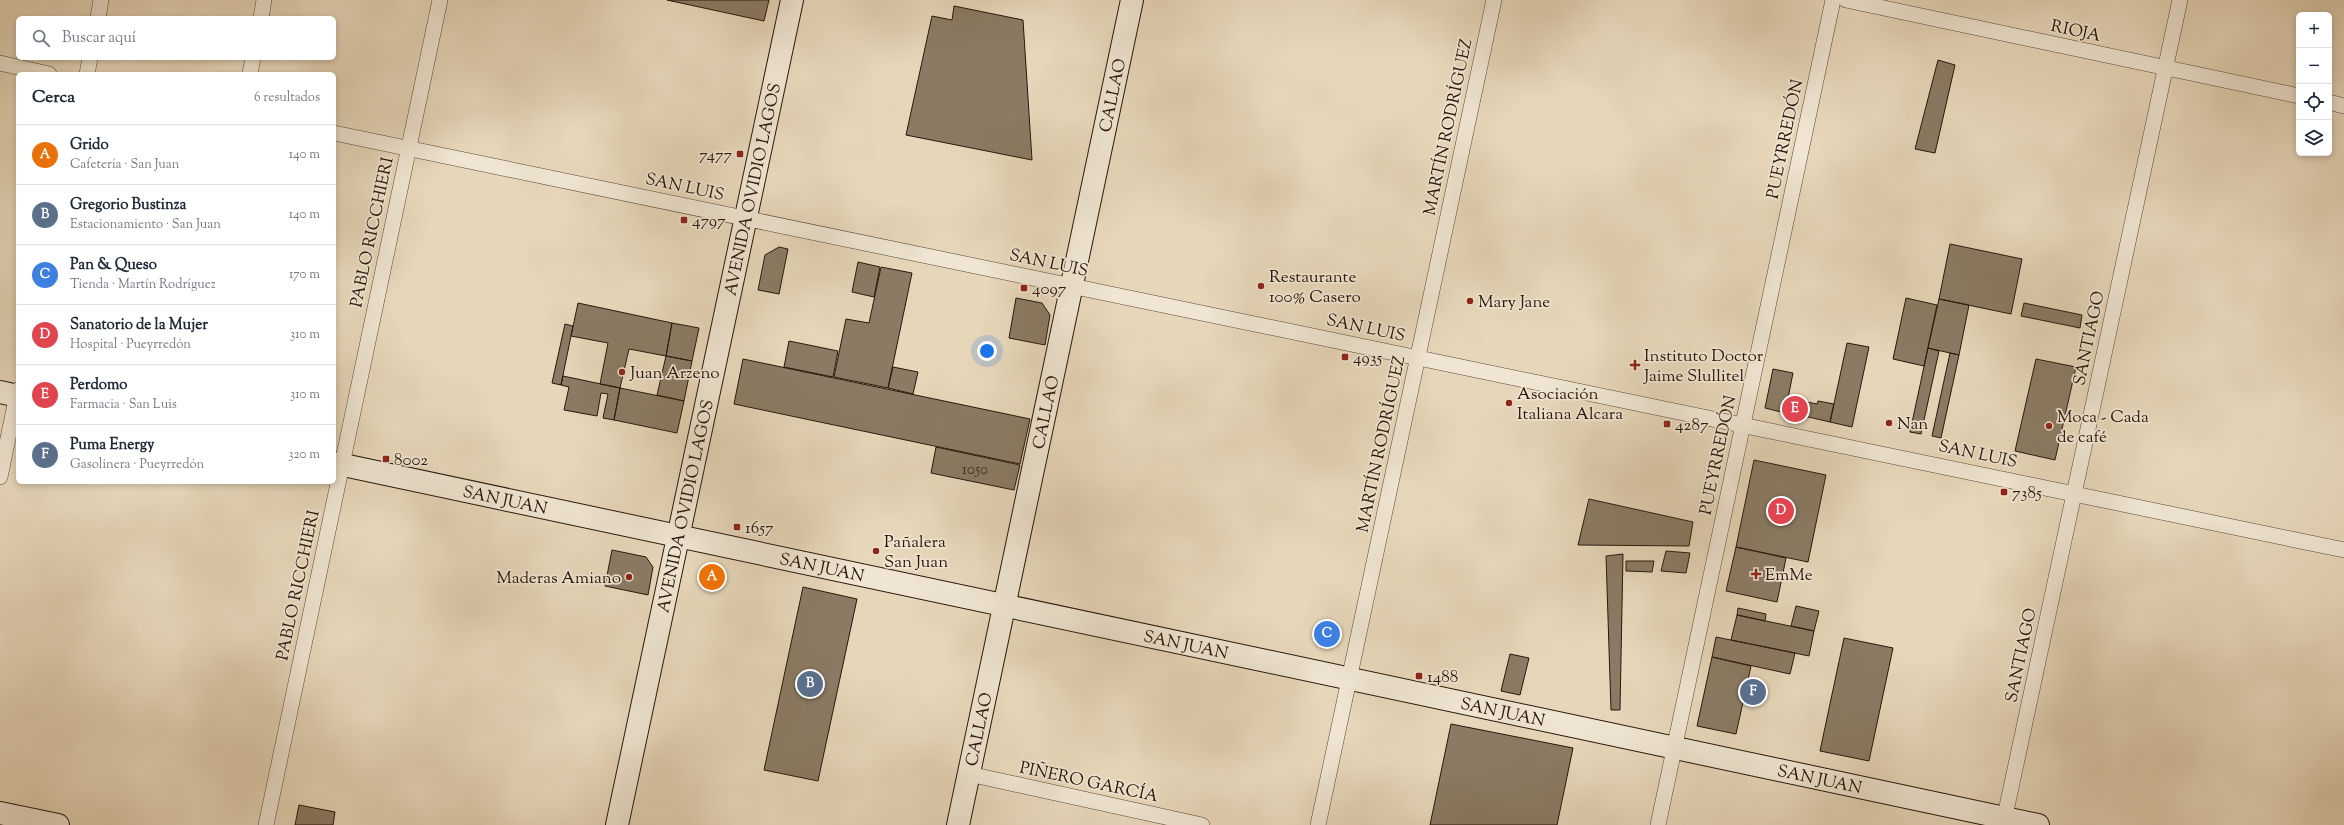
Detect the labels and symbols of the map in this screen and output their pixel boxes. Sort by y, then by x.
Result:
street label: RIOJA [2048,15,2103,49]
street label: MARTÍN RODRÍGUEZ [1419,37,1479,218]
street label: CALLAO [1094,56,1133,135]
street label: PUEYRREDÓN [1762,77,1810,201]
street label: AVENIDA OVIDIO LAGOS [720,81,788,298]
place label: 7477 [699,144,732,168]
marker: 7477 [735,149,745,159]
street label: PABLO RICCHIERI [345,155,401,310]
street label: SAN LUIS [643,168,726,208]
place label: 4797 [692,210,726,234]
marker: 4797 [679,215,689,225]
street label: SAN LUIS [1007,244,1090,284]
place label: Restaurante 100% Casero [1269,266,1361,310]
place label: 4097 [1032,278,1067,302]
marker: Restaurante 100% Casero [1256,281,1266,291]
marker: 4097 [1019,283,1029,293]
street label: SANTIAGO [2068,289,2112,388]
place label: Mary Jane [1478,291,1550,315]
marker: Mary Jane [1465,296,1475,306]
street label: SAN LUIS [1324,309,1407,349]
your location [977,341,997,361]
place label: Instituto Doctor Jaime Slullitel [1643,345,1764,389]
place label: 4935 [1353,347,1383,371]
marker: 4935 [1340,352,1350,362]
street label: MARTÍN RODRÍGUEZ [1352,354,1412,535]
marker: Instituto Doctor Jaime Slullitel [1629,359,1641,371]
place label: Juan Arzeno [629,362,720,386]
marker: Juan Arzeno [617,367,627,377]
street label: CALLAO [1028,373,1067,452]
place label: Asociación Italiana Alcara [1517,383,1623,427]
street label: PUEYRREDÓN [1695,393,1743,517]
pin: E [1782,394,1808,424]
street label: AVENIDA OVIDIO LAGOS [652,398,718,614]
marker: Asociación Italiana Alcara [1504,398,1514,408]
place label: Moca - Cada de café [2057,406,2149,450]
place label: Nan [1897,413,1928,437]
place label: 4287 [1675,414,1709,438]
marker: Nan [1884,418,1894,428]
marker: 4287 [1662,419,1672,429]
marker: Moca - Cada de café [2044,421,2054,431]
street label: SAN LUIS [1936,435,2019,475]
place label: 8002 [394,449,428,473]
marker: 8002 [381,454,391,464]
house number: 1050 [962,460,988,481]
street label: SAN JUAN [460,481,549,522]
place label: 7385 [2012,482,2042,506]
marker: 7385 [1999,487,2009,497]
pin: D [1768,496,1794,526]
street label: PABLO RICCHIERI [271,508,327,663]
place label: 1657 [745,517,774,541]
marker: 1657 [732,522,742,532]
place label: Pañalera San Juan [884,531,948,575]
marker: Pañalera San Juan [871,546,881,556]
street label: SAN JUAN [777,548,866,589]
pin: A [699,562,725,592]
place label: EmMe [1765,564,1813,588]
place label: Maderas Amiano [496,567,621,591]
marker: EmMe [1750,568,1762,580]
marker: Maderas Amiano [624,572,634,582]
street label: SANTIAGO [2000,606,2044,705]
pin: C [1314,619,1340,649]
street label: SAN JUAN [1141,625,1230,667]
place label: 1488 [1427,666,1458,690]
pin: B [797,669,823,699]
marker: 1488 [1414,671,1424,681]
pin: F [1740,677,1766,707]
street label: CALLAO [961,690,1000,769]
street label: SAN JUAN [1458,693,1547,734]
street label: PIÑERO GARCÍA [1017,757,1160,809]
street label: SAN JUAN [1775,760,1864,801]

